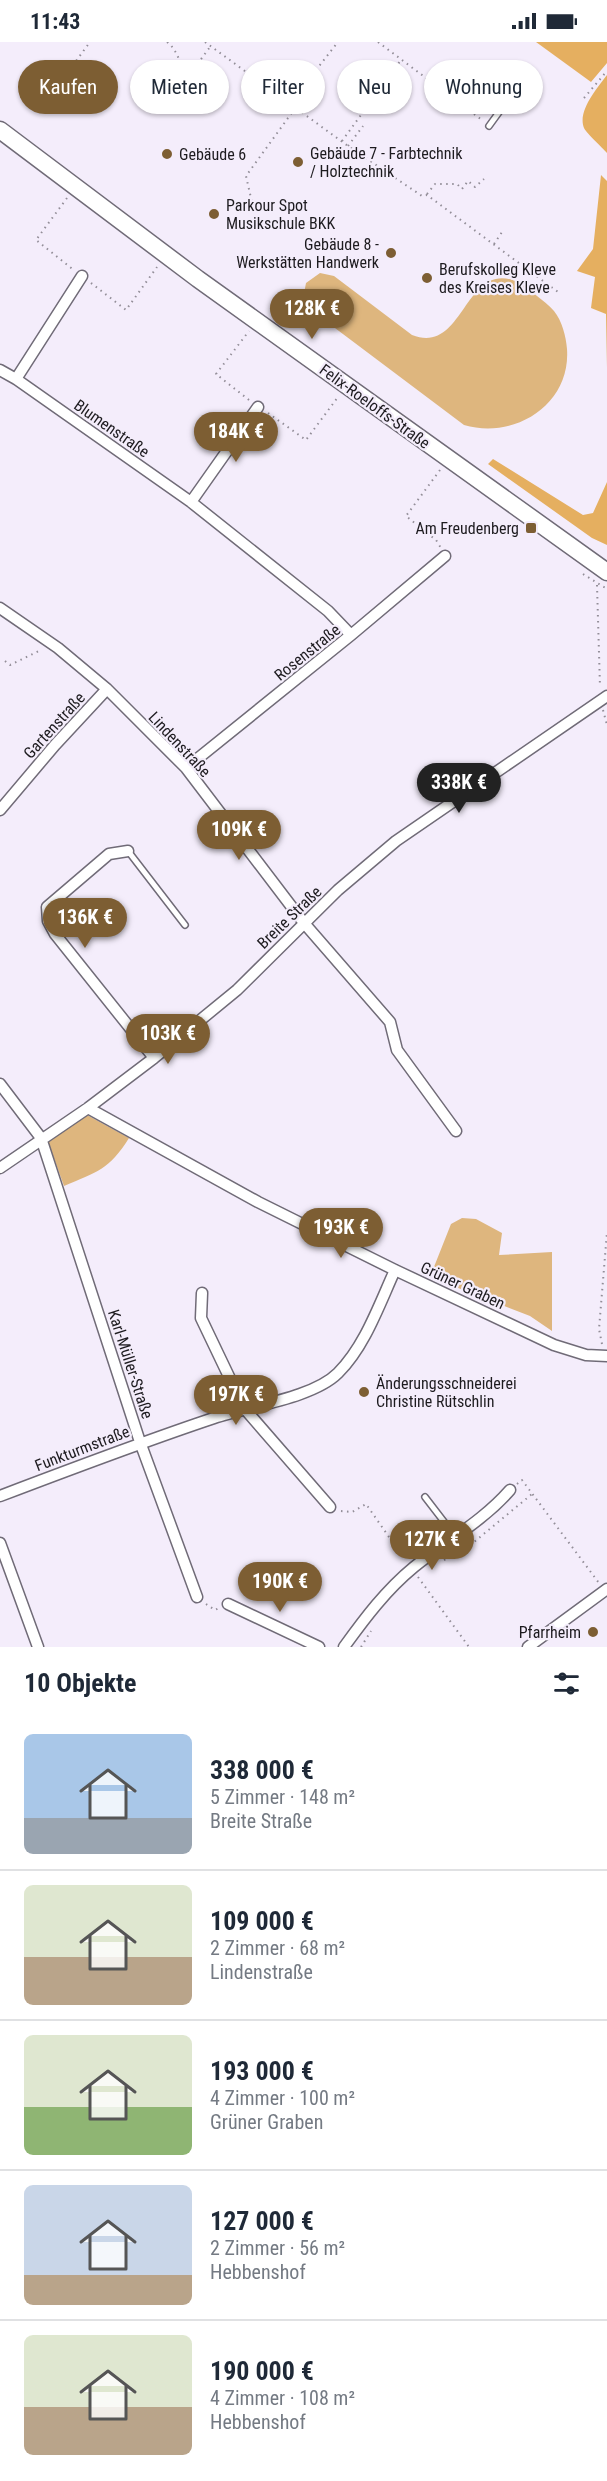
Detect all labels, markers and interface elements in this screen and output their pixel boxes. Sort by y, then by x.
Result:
text: 11:43 [30,9,81,34]
chip: Kaufen [18,60,118,114]
chip: Mieten [130,60,229,114]
chip: Filter [241,60,325,114]
chip: Neu [337,60,412,114]
chip: Wohnung [424,60,543,114]
place label: Gebäude 7 - Farbtechnik / Holztechnik [310,144,463,181]
place label: Gebäude 6 [179,145,246,164]
marker: Gebäude 6 [160,147,174,161]
marker: Gebäude 7 - Farbtechnik / Holztechnik [291,155,305,169]
place label: Parkour Spot Musikschule BKK [226,196,335,233]
marker: Parkour Spot Musikschule BKK [207,207,221,221]
place label: Gebäude 8 - Werkstätten Handwerk [236,235,380,272]
marker: Gebäude 8 - Werkstätten Handwerk [384,246,398,260]
place label: Berufskolleg Kleve des Kreises Kleve [439,260,556,297]
marker: Berufskolleg Kleve des Kreises Kleve [420,271,434,285]
pin: 128K € [263,289,361,340]
text: 128K € [284,296,340,320]
street label: Felix-Roeloffs-Straße [316,360,434,453]
street label: Blumenstraße [70,396,153,461]
pin: 184K € [187,412,285,463]
text: 184K € [208,419,264,443]
place label: Am Freudenberg [415,519,519,538]
marker: Am Freudenberg [524,521,538,535]
street label: Rosenstraße [271,620,344,685]
street label: Gartenstraße [20,688,89,762]
street label: Lindenstraße [145,708,215,781]
pin: 338K € [410,763,508,814]
text: 338K € [431,770,487,794]
pin: 109K € [190,810,288,861]
text: 109K € [211,817,267,841]
street label: Breite Straße [253,882,325,953]
pin: 136K € [36,898,134,949]
text: 136K € [57,905,113,929]
pin: 103K € [119,1014,217,1065]
text: 103K € [140,1021,196,1045]
pin: 193K € [292,1208,390,1259]
text: 193K € [313,1215,369,1239]
street label: Grüner Graben [418,1258,508,1313]
street label: Karl-Müller-Straße [104,1307,157,1421]
place label: Änderungsschneiderei Christine Rütschlin [376,1374,517,1411]
pin: 197K € [187,1375,285,1426]
text: 197K € [208,1382,264,1406]
marker: Änderungsschneiderei Christine Rütschlin [357,1385,371,1399]
street label: Funkturmstraße [32,1422,132,1475]
pin: 127K € [383,1520,481,1571]
text: 127K € [404,1527,460,1551]
pin: 190K € [231,1562,329,1613]
text: 190K € [252,1569,308,1593]
place label: Pfarrheim [519,1623,581,1642]
marker: Pfarrheim [586,1625,600,1639]
icon: filters [550,1667,583,1700]
text: 10 Objekte [24,1668,137,1698]
text: 338 000 € [210,1755,314,1785]
icon: home [72,1758,144,1830]
text: 5 Zimmer · 148 m² [210,1785,355,1809]
text: Breite Straße [210,1809,312,1833]
text: 109 000 € [210,1906,314,1936]
icon: home [72,1909,144,1981]
text: 2 Zimmer · 68 m² [210,1936,345,1960]
text: Lindenstraße [210,1960,313,1984]
text: 193 000 € [210,2056,314,2086]
icon: home [72,2059,144,2131]
text: 4 Zimmer · 100 m² [210,2086,355,2110]
text: Grüner Graben [210,2110,323,2134]
text: 127 000 € [210,2206,314,2236]
icon: home [72,2209,144,2281]
text: 2 Zimmer · 56 m² [210,2236,345,2260]
text: Hebbenshof [210,2260,306,2284]
text: 190 000 € [210,2356,314,2386]
icon: home [72,2359,144,2431]
text: 4 Zimmer · 108 m² [210,2386,355,2410]
text: Hebbenshof [210,2410,306,2434]

